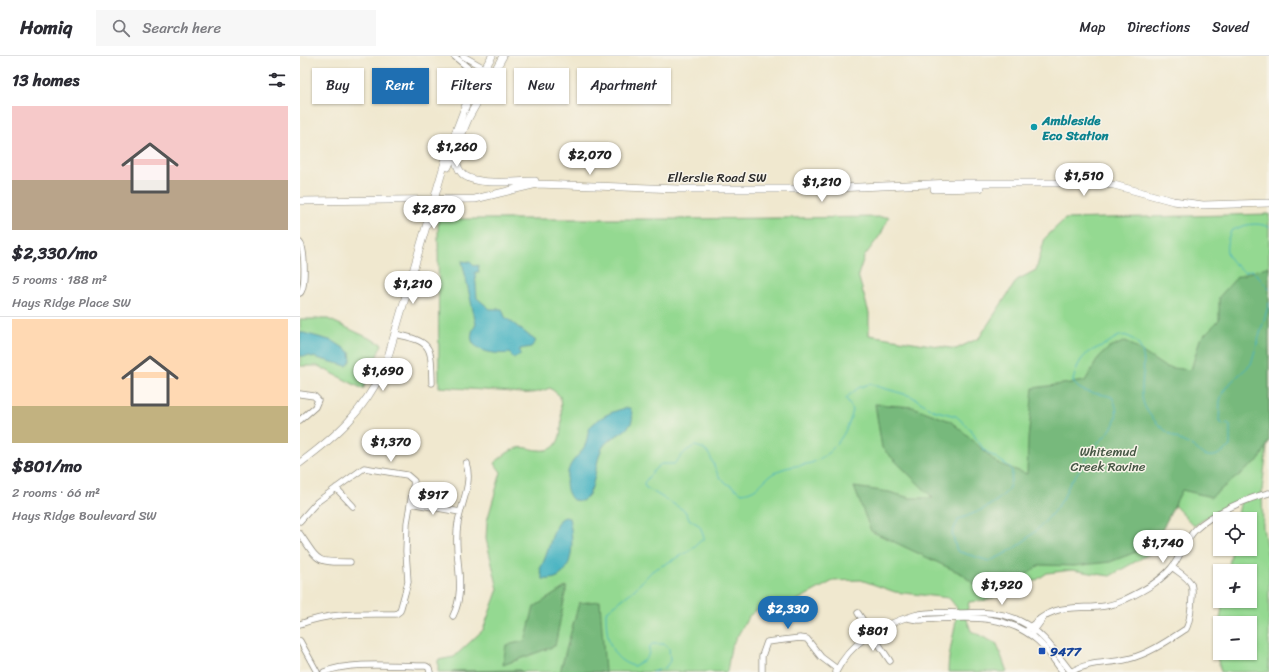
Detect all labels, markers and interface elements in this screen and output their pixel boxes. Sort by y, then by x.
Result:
search box [96,10,376,46]
text: Homiq [20,11,72,44]
text: Search here [142,15,221,41]
text: Map [1079,15,1105,40]
text: Directions [1127,15,1190,40]
text: Saved [1212,15,1249,40]
icon: search [110,17,132,39]
text: 13 homes [12,65,79,95]
chip: Buy [312,68,364,104]
chip: Rent [372,68,429,104]
chip: Filters [437,68,506,104]
chip: New [514,68,569,104]
chip: Apartment [577,68,671,104]
icon: filters [266,69,288,91]
place label: Ambleside Eco Station [1041,109,1109,147]
marker: Ambleside Eco Station [1029,122,1039,132]
icon: home [114,132,186,204]
pin: $1,260 [424,134,490,168]
text: $1,260 [437,135,477,158]
pin: $2,070 [557,142,623,176]
text: $2,070 [568,143,612,166]
pin: $1,510 [1051,163,1117,197]
text: $1,510 [1064,164,1104,187]
street label: Ellerslie Road SW [667,166,767,189]
pin: $1,210 [789,169,855,203]
text: $1,210 [802,170,842,193]
pin: $2,870 [401,196,467,230]
text: $2,870 [412,197,456,220]
text: $2,330/mo [12,238,97,268]
text: 5 rooms · 188 m² [12,268,107,291]
pin: $1,210 [380,271,446,305]
text: $1,210 [393,272,433,295]
text: Hays Ridge Place SW [12,291,131,314]
icon: home [114,345,186,417]
pin: $1,690 [350,358,416,392]
text: $1,690 [362,359,404,382]
pin: $1,370 [358,429,424,463]
text: $1,370 [371,430,411,453]
park label: Whitemud Creek Ravine [1071,440,1146,478]
text: $801/mo [12,451,82,481]
text: 2 rooms · 66 m² [12,481,100,504]
pin: $917 [409,482,457,516]
text: $917 [418,483,448,506]
text: Hays Ridge Boulevard SW [12,504,157,527]
map controls [1213,512,1257,660]
button: locate [1213,512,1257,556]
pin: $1,740 [1130,530,1196,564]
text: $1,740 [1142,531,1184,554]
button: + [1213,564,1257,608]
pin: $1,920 [969,572,1035,606]
text: $1,920 [981,573,1023,596]
pin: $2,330 [755,596,821,630]
text: $2,330 [767,597,809,620]
button: − [1213,616,1257,660]
pin: $801 [849,618,897,652]
text: $801 [858,619,888,642]
place label: 9477 [1050,640,1083,663]
marker: 9477 [1037,646,1047,656]

